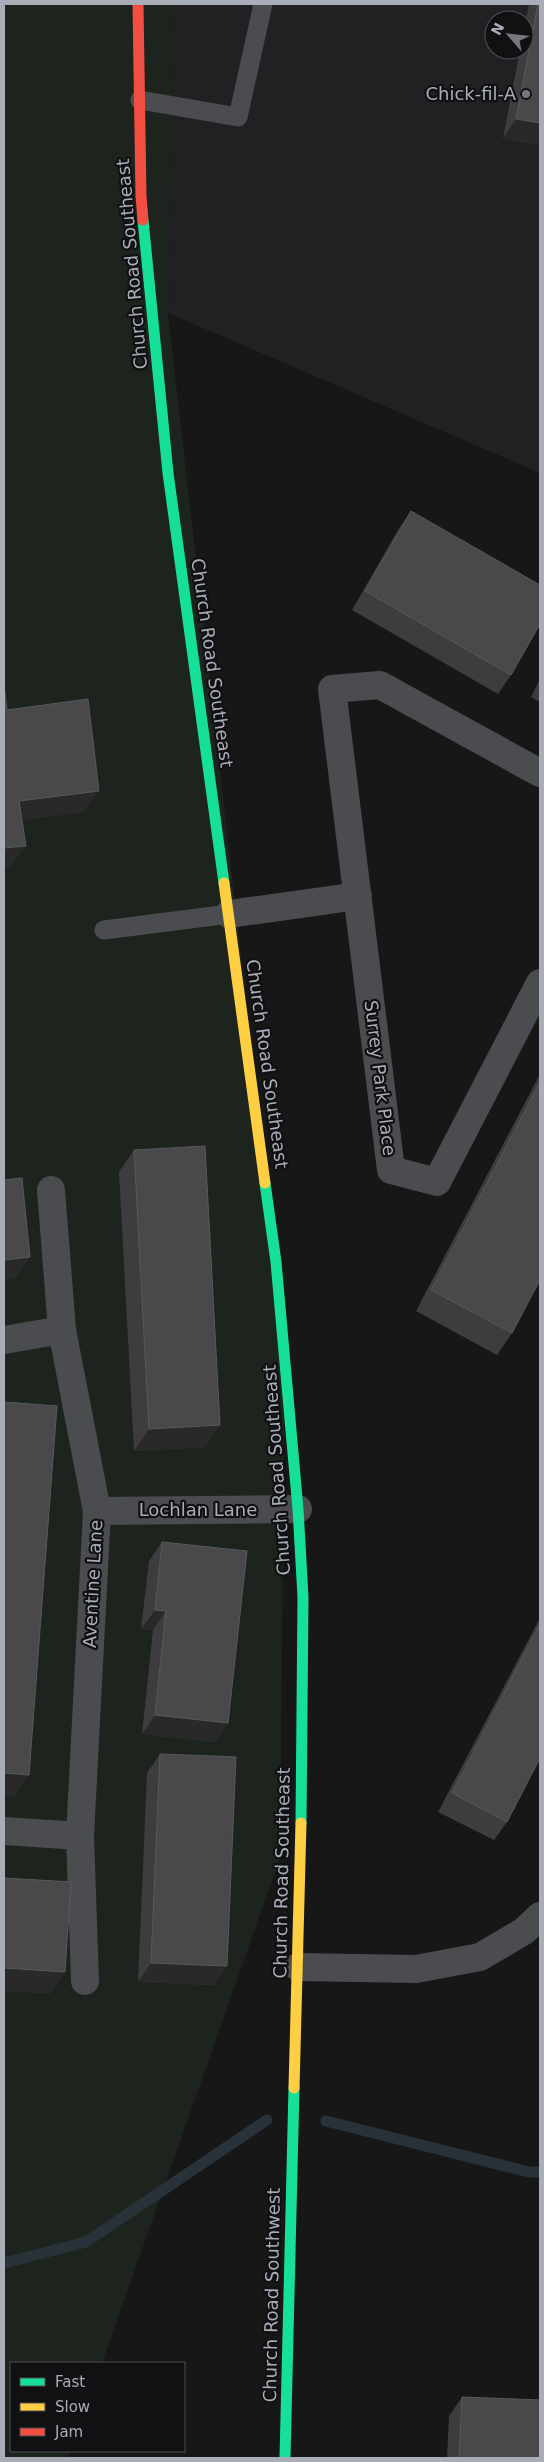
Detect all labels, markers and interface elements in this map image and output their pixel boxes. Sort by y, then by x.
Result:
north arrow [484,10,534,60]
text: N [488,20,507,38]
place label: Chick-fil-A [425,83,517,104]
marker: Chick-fil-A [520,88,532,100]
street label: Church Road Southeast [112,158,151,370]
street label: Church Road Southeast [187,557,238,769]
street label: Church Road Southeast [242,958,293,1170]
street label: Surrey Park Place [361,999,400,1157]
street label: Church Road Southeast [259,1364,294,1576]
street label: Lochlan Lane [139,1499,257,1520]
street label: Aventine Lane [79,1519,106,1649]
street label: Church Road Southeast [269,1767,294,1979]
street label: Church Road Southwest [259,2187,284,2403]
legend [10,2362,185,2452]
text: Fast [55,2373,85,2391]
text: Slow [55,2398,90,2416]
text: Jam [54,2423,83,2441]

